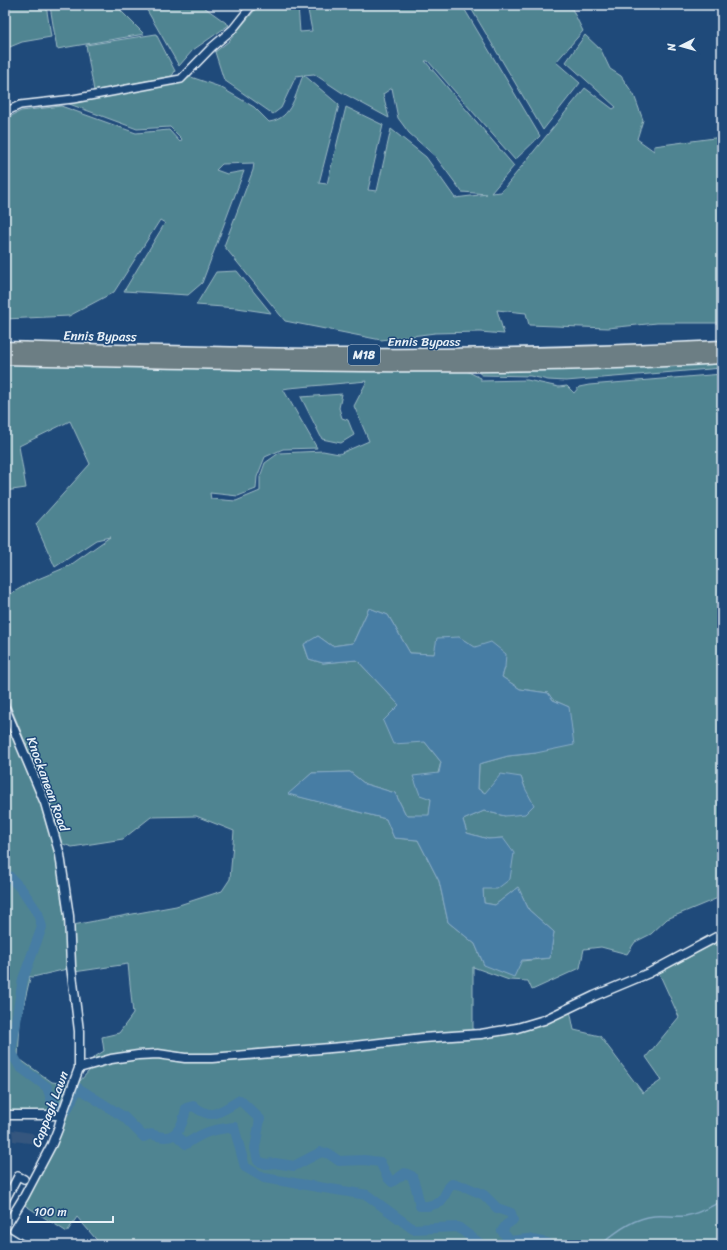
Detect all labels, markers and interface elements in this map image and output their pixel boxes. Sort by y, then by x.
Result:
north arrow [661,26,701,66]
text: N [662,42,682,53]
street label: Ennis Bypass [63,324,138,348]
street label: Ennis Bypass [387,330,462,353]
road number: M18 [348,345,380,365]
street label: Knockanean Road [20,733,76,836]
street label: Cappagh Lawn [25,1067,75,1151]
scale bar [28,1198,113,1224]
text: 100 m [34,1201,67,1223]

